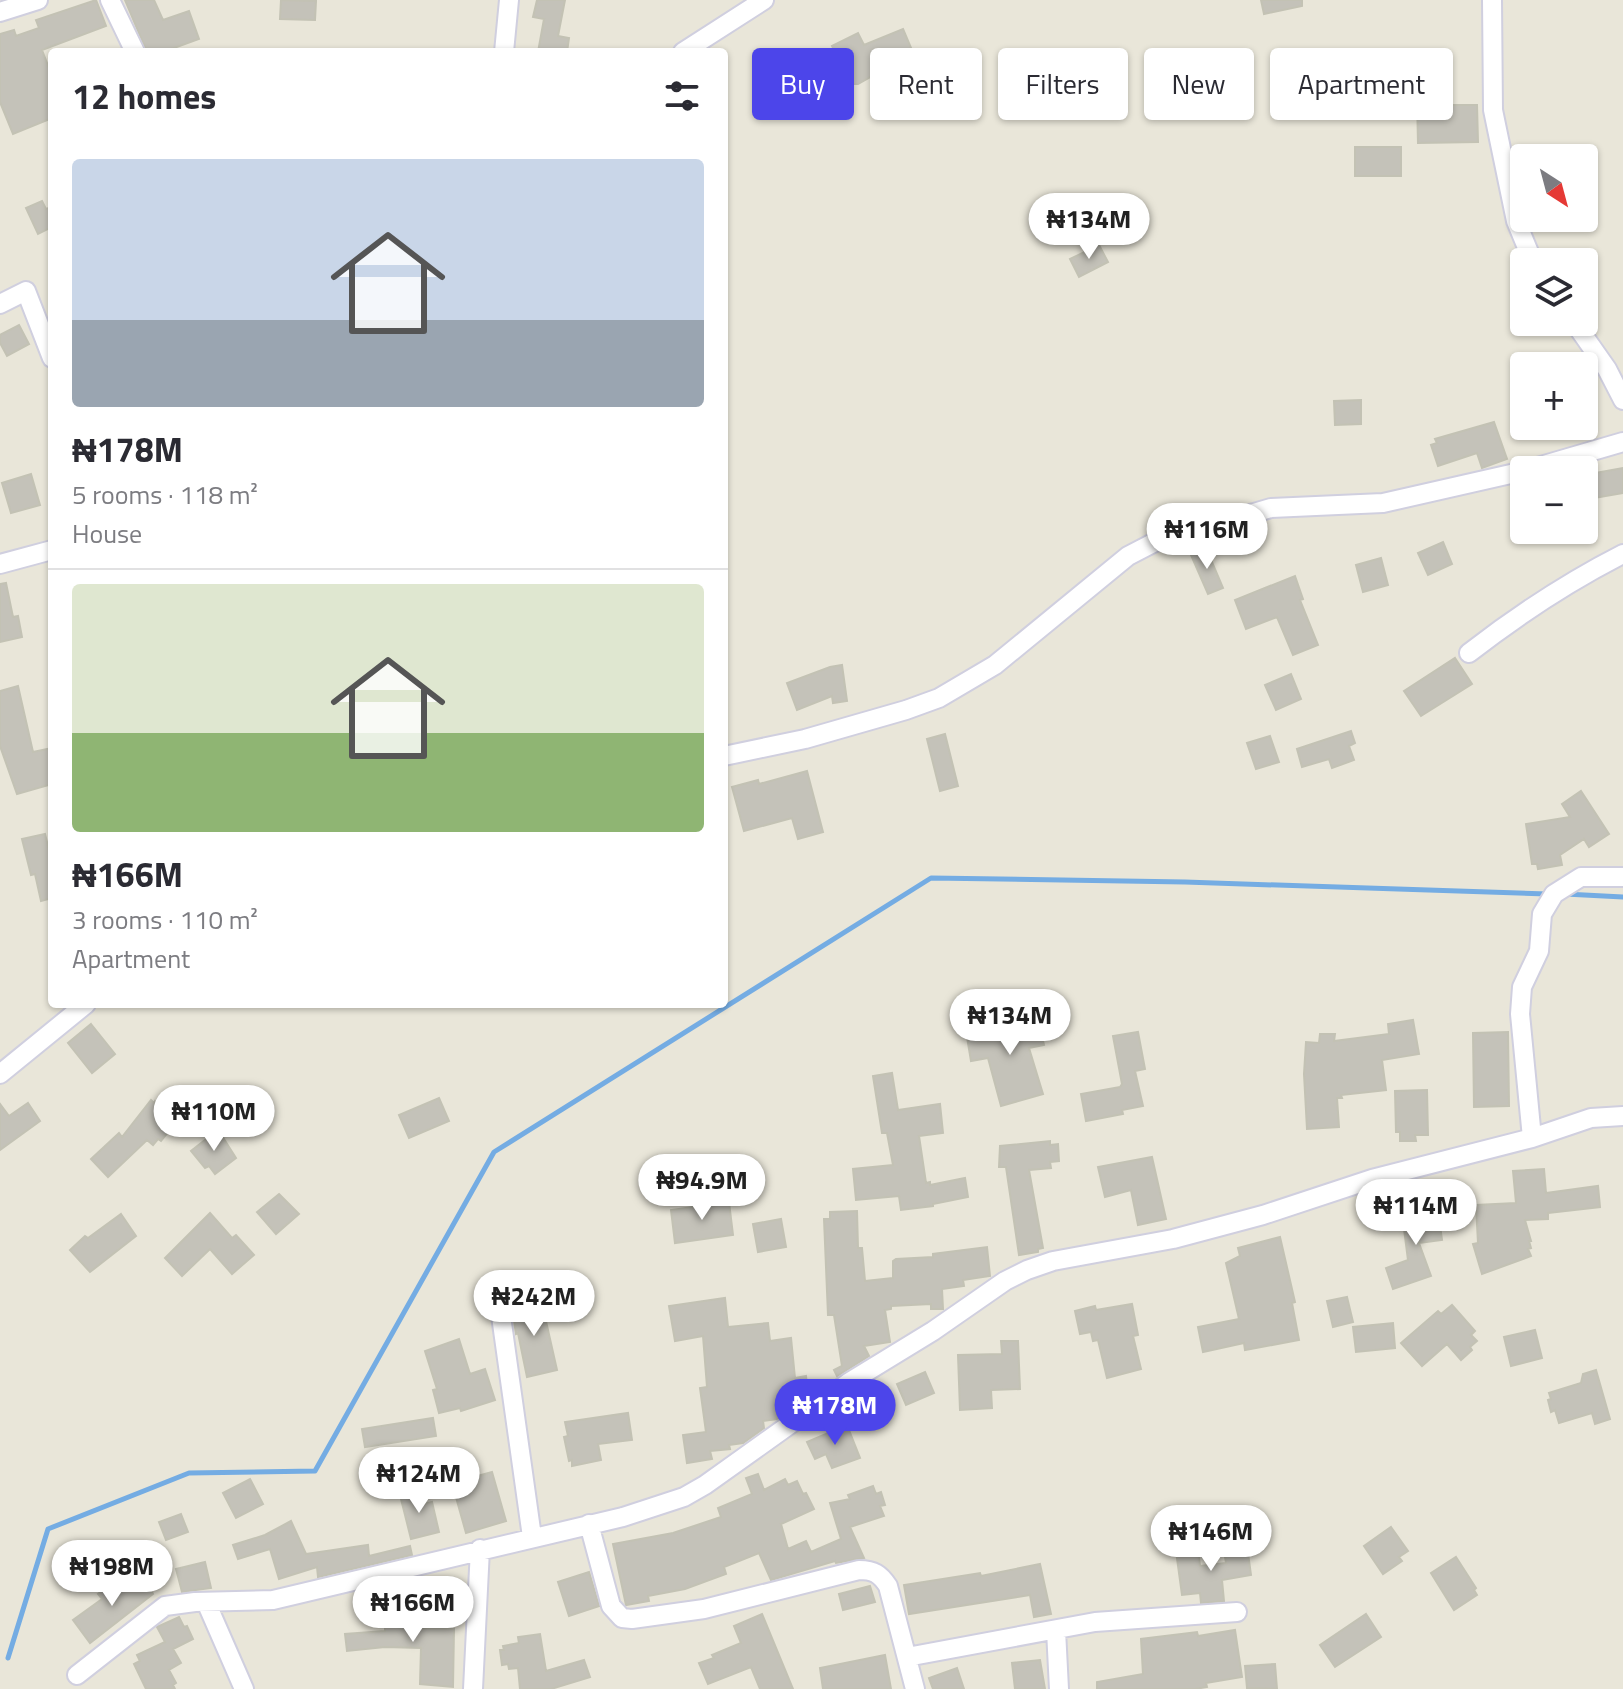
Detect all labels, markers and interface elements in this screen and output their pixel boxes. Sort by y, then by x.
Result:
chip: Buy [752,48,854,120]
chip: Rent [870,48,982,120]
chip: Filters [998,48,1128,120]
chip: New [1144,48,1254,120]
chip: Apartment [1270,48,1453,120]
text: 12 homes [72,70,216,122]
icon: filters [660,74,704,118]
north arrow [1510,144,1598,232]
map controls [1510,144,1598,544]
pin: ₦134M [1033,193,1145,261]
text: ₦134M [1047,199,1131,238]
icon: home [316,211,460,355]
button: layers [1510,248,1598,336]
button: + [1510,352,1598,440]
text: ₦178M [72,423,183,475]
button: − [1510,456,1598,544]
text: 5 rooms · 118 m² [72,475,258,514]
pin: ₦116M [1151,503,1263,571]
text: ₦116M [1165,509,1249,548]
text: House [72,514,142,553]
icon: home [316,636,460,780]
text: ₦166M [72,848,183,900]
text: 3 rooms · 110 m² [72,900,258,939]
text: Apartment [72,939,190,978]
pin: ₦134M [954,989,1066,1057]
text: ₦134M [968,995,1052,1034]
pin: ₦110M [158,1085,270,1153]
text: ₦110M [172,1091,256,1130]
pin: ₦94.9M [637,1154,767,1222]
text: ₦94.9M [656,1160,748,1199]
pin: ₦114M [1360,1179,1472,1247]
text: ₦114M [1374,1185,1458,1224]
pin: ₦242M [478,1270,590,1338]
text: ₦242M [492,1276,576,1315]
pin: ₦178M [779,1379,891,1447]
text: ₦178M [793,1385,877,1424]
pin: ₦124M [363,1447,475,1515]
text: ₦124M [377,1453,461,1492]
pin: ₦146M [1155,1505,1267,1573]
text: ₦146M [1169,1511,1253,1550]
pin: ₦198M [56,1540,168,1608]
text: ₦198M [70,1546,154,1585]
pin: ₦166M [357,1576,469,1644]
text: ₦166M [371,1582,455,1621]

